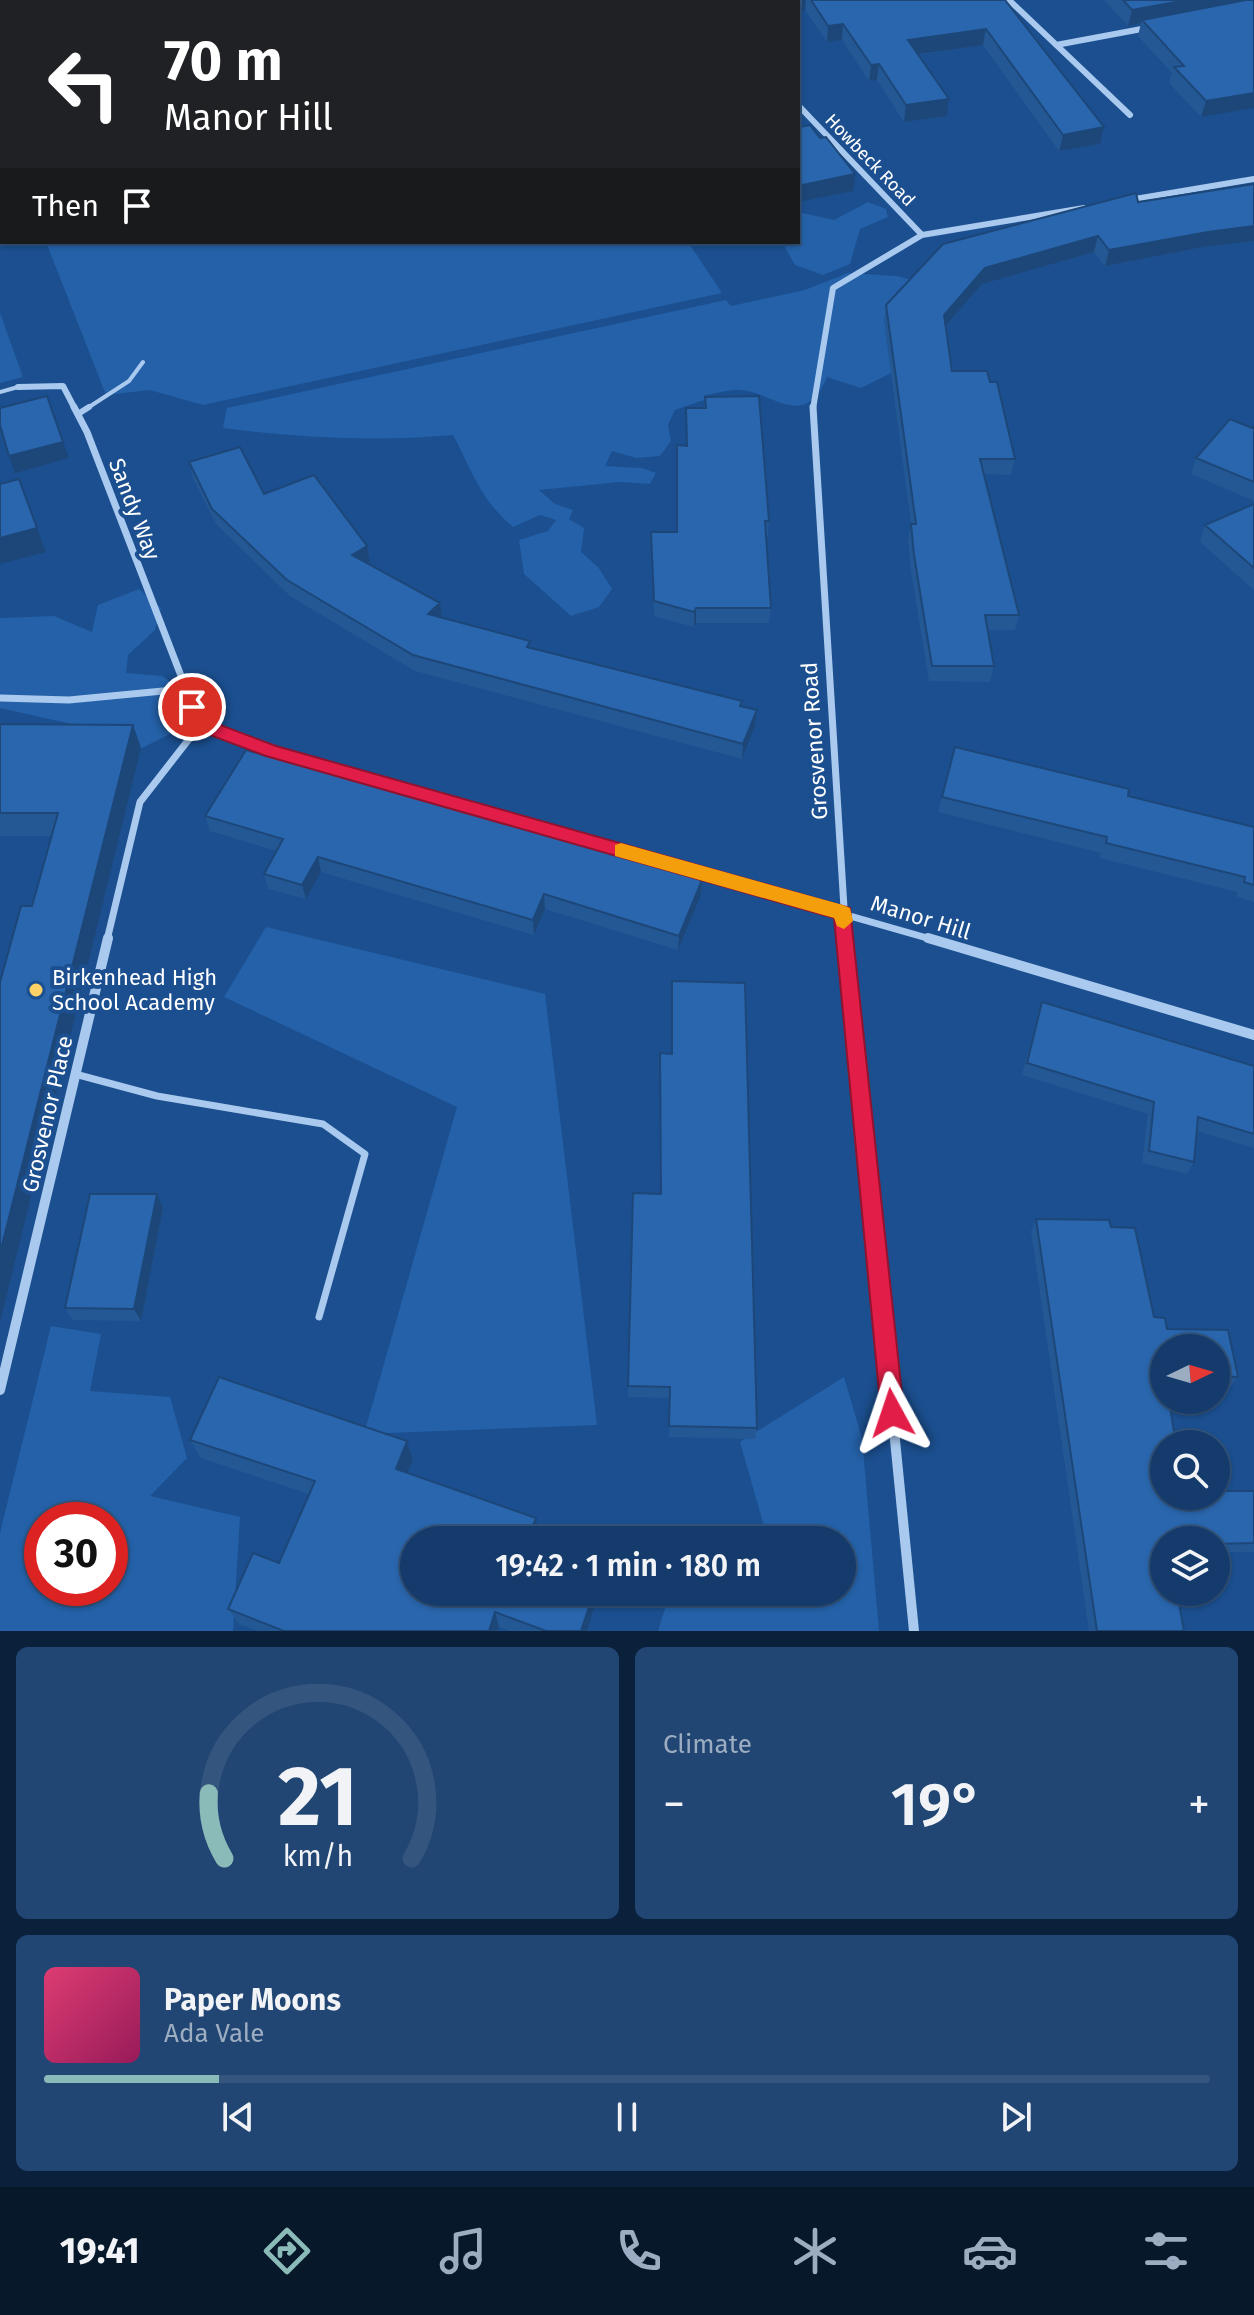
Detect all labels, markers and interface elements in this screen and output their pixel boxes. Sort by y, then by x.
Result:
text: 70 m [164,28,283,95]
icon: left [32,32,136,136]
text: Manor Hill [164,96,333,140]
street label: Howbeck Road [820,109,920,211]
icon: arrive [115,184,159,228]
text: Then [32,188,99,224]
street label: Sandy Way [103,455,166,564]
street label: Grosvenor Road [796,661,833,821]
pin [158,673,226,741]
icon: arrive [170,685,214,729]
street label: Manor Hill [868,889,974,945]
place label: Birkenhead High School Academy [52,964,217,1016]
marker: Birkenhead High School Academy [27,981,45,999]
street label: Grosvenor Place [16,1033,79,1195]
north arrow [1150,1334,1230,1414]
map controls [1150,1334,1230,1606]
position arrow [850,1371,934,1455]
button: search [1150,1430,1230,1510]
speed limit sign: 30 [24,1502,128,1606]
button: layers [1150,1526,1230,1606]
text: 19:42 · 1 min · 180 m [495,1548,761,1584]
text: Climate [663,1729,752,1760]
text: 21 [278,1747,357,1847]
text: 19° [891,1769,982,1841]
text: − [663,1778,685,1831]
text: + [1188,1778,1210,1831]
text: km/h [282,1839,353,1874]
text: Paper Moons [164,1982,341,2018]
text: Ada Vale [164,2018,264,2049]
icon: previous [216,2095,260,2139]
icon: pause [605,2095,649,2139]
icon: next [994,2095,1038,2139]
icon: directions [259,2223,315,2279]
icon: music [435,2223,491,2279]
icon: phone [611,2223,667,2279]
icon: climate [787,2223,843,2279]
icon: car [962,2223,1018,2279]
icon: filters [1138,2223,1194,2279]
text: 19:41 [60,2229,140,2273]

